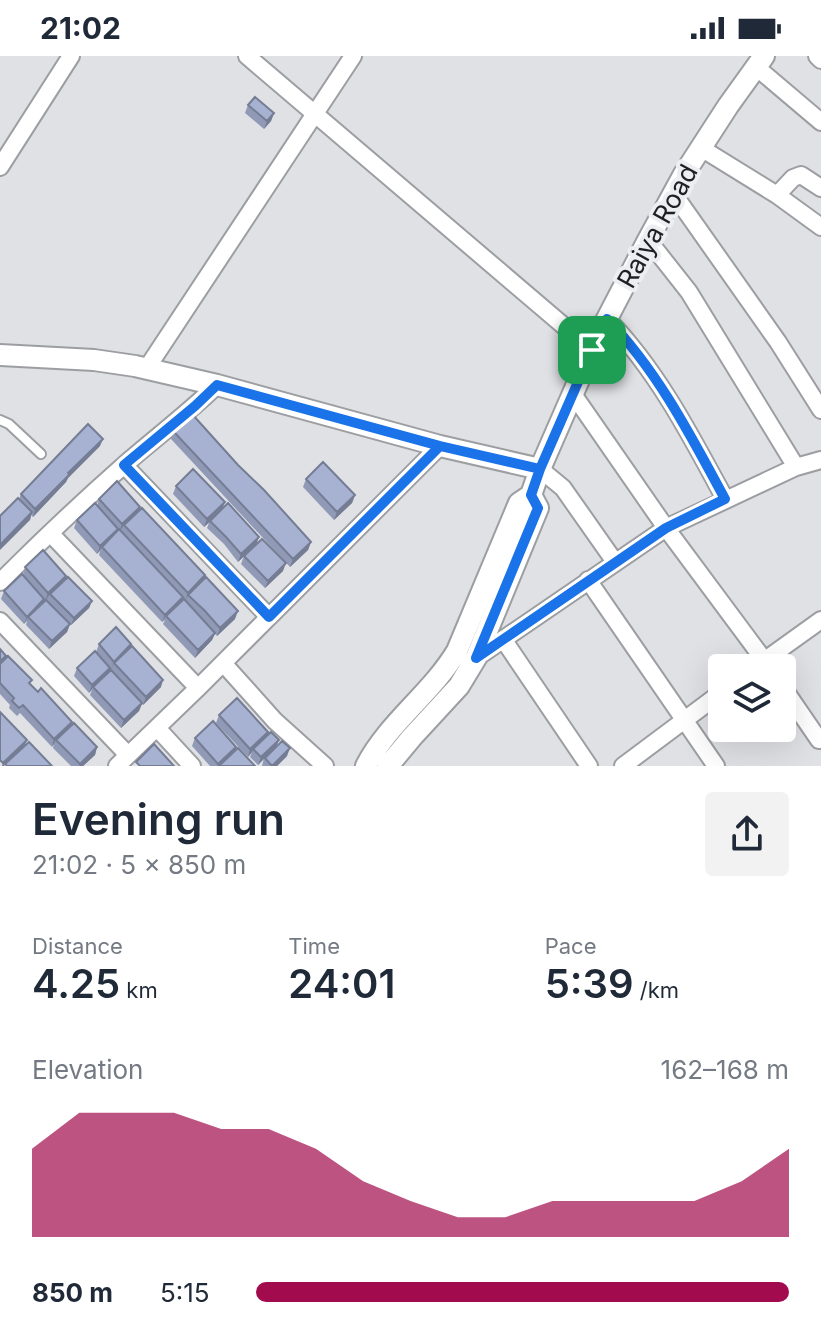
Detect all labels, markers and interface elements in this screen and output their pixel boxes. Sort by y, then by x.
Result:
text: 21:02 [40,10,121,46]
street label: Raiya Road [610,159,704,293]
pin [558,316,626,384]
icon: arrive [570,328,614,372]
map controls [708,654,796,742]
button: layers [708,654,796,742]
text: Evening run [32,792,285,846]
button: share [705,792,789,876]
text: 21:02 · 5 × 850 m [32,849,246,880]
text: Distance [32,933,123,959]
text: Time [288,933,340,959]
text: Pace [545,933,596,959]
text: 4.25 [32,959,120,1008]
text: 24:01 [288,959,395,1008]
text: 5:39 [545,959,634,1008]
text: km [120,977,158,1003]
text: /km [634,977,679,1003]
text: Elevation [32,1054,143,1085]
text: 162–168 m [661,1054,789,1085]
text: 850 m [32,1277,113,1308]
text: 5:15 [160,1277,210,1308]

